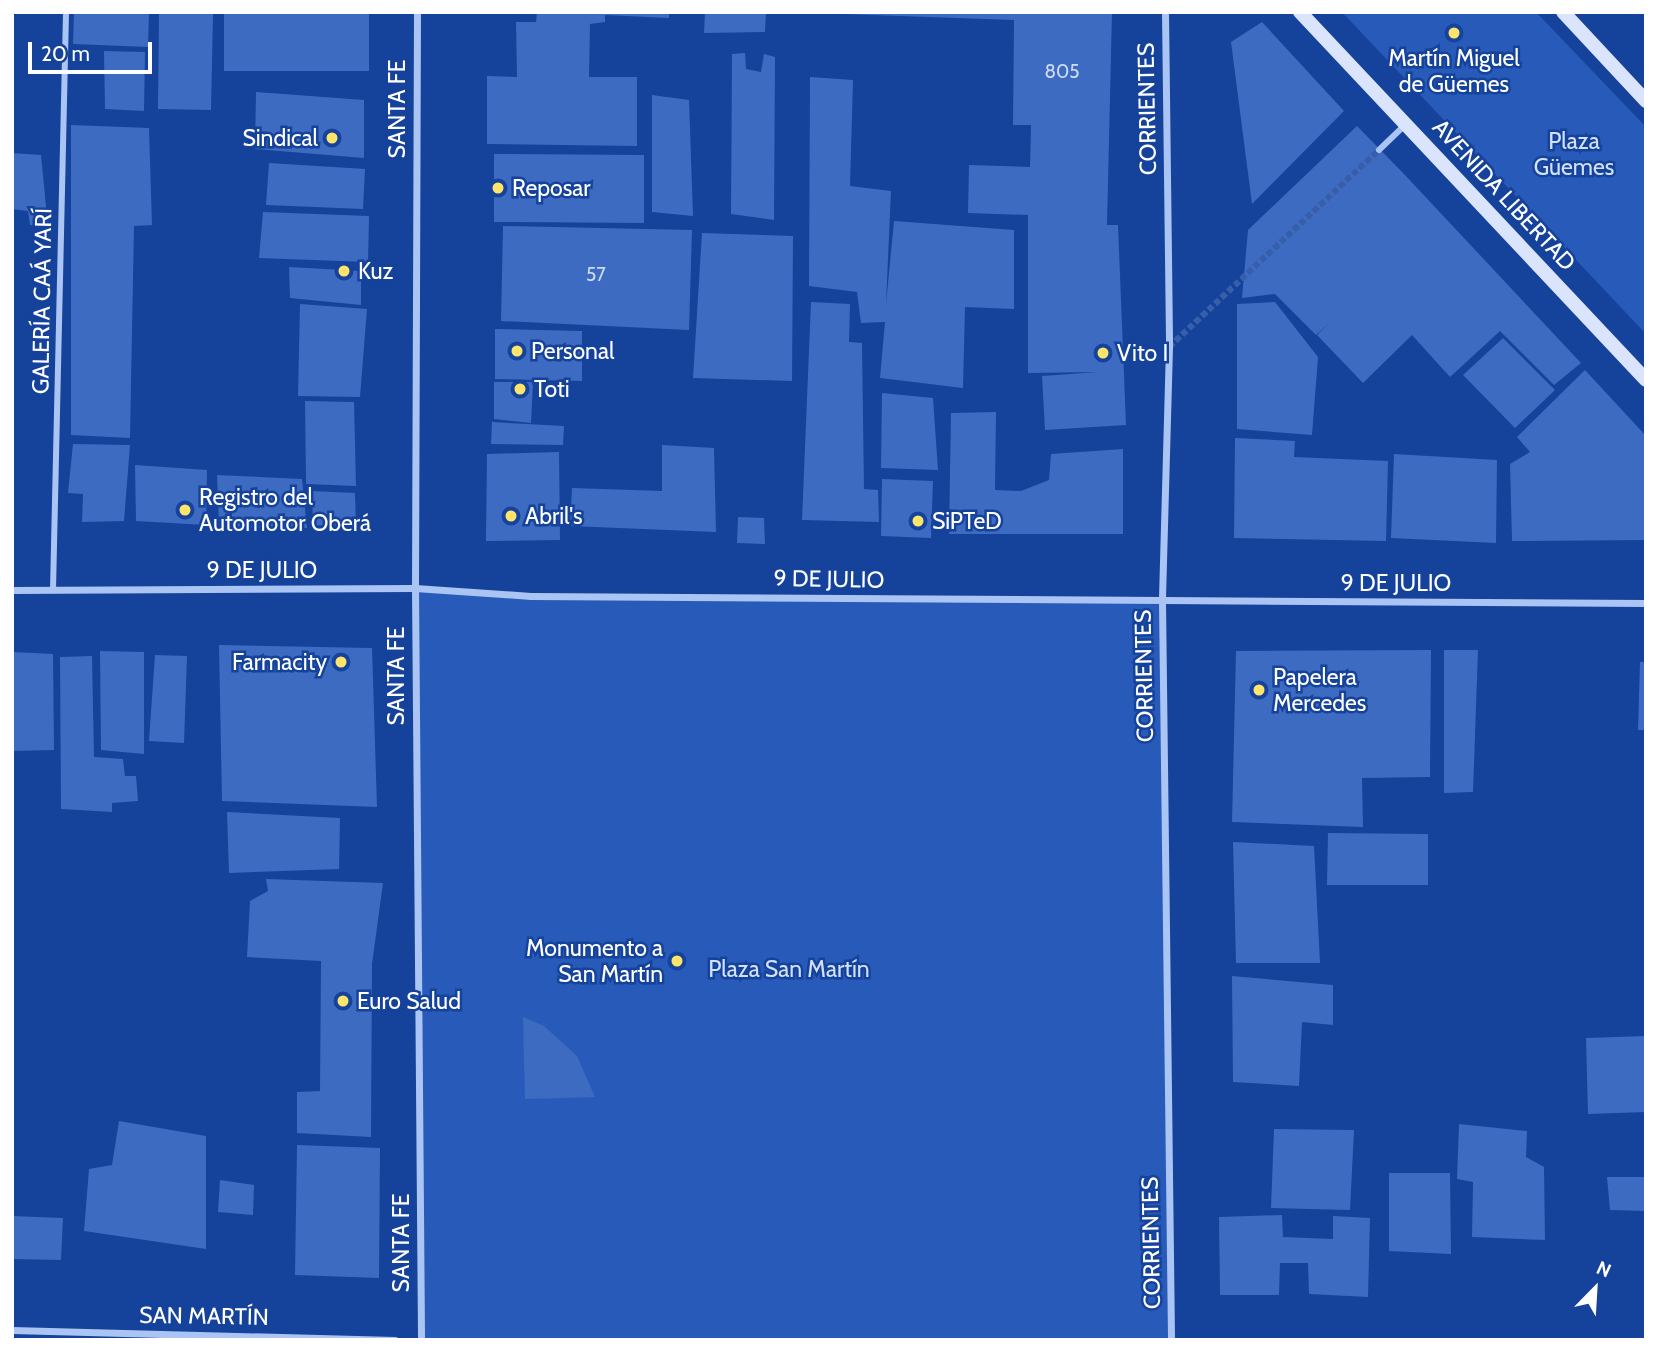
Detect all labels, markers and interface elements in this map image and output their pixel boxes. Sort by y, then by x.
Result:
marker: Martín Miguel de Güemes [1446,25,1462,41]
scale bar [32,28,156,72]
text: 20 m [41,41,90,66]
street label: CORRIENTES [1132,43,1162,175]
place label: Martín Miguel de Güemes [1388,44,1520,98]
street label: SANTA FE [383,60,411,158]
house number: 805 [1044,61,1080,83]
street label: AVENIDA LIBERTAD [1427,114,1581,276]
place label: Sindical [242,124,318,152]
park label: Plaza Güemes [1534,127,1614,181]
marker: Sindical [324,130,340,146]
place label: Reposar [512,174,590,202]
marker: Reposar [490,180,506,196]
street label: GALERÍA CAÁ YARÍ [27,208,57,394]
place label: Kuz [358,257,393,285]
marker: Kuz [336,263,352,279]
house number: 57 [586,264,606,286]
place label: Personal [531,337,614,365]
place label: Vito I [1117,339,1168,367]
marker: Personal [509,343,525,359]
marker: Vito I [1095,345,1111,361]
place label: Toti [534,375,570,403]
marker: Toti [512,381,528,397]
place label: Registro del Automotor Oberá [199,483,371,537]
marker: Registro del Automotor Oberá [177,502,193,518]
place label: Abril's [525,502,582,530]
place label: SiPTeD [932,507,1002,535]
marker: Abril's [503,508,519,524]
marker: SiPTeD [910,513,926,529]
street label: 9 DE JULIO [207,556,317,584]
street label: 9 DE JULIO [774,564,884,594]
street label: 9 DE JULIO [1341,569,1451,597]
street label: CORRIENTES [1129,610,1159,742]
street label: SANTA FE [382,627,410,725]
place label: Farmacity [232,648,327,676]
marker: Farmacity [333,654,349,670]
place label: Papelera Mercedes [1273,663,1366,717]
marker: Papelera Mercedes [1251,682,1267,698]
place label: Monumento a San Martín [526,934,663,988]
marker: Monumento a San Martín [669,953,685,969]
park label: Plaza San Martín [708,955,870,983]
place label: Euro Salud [357,987,461,1015]
marker: Euro Salud [335,993,351,1009]
street label: CORRIENTES [1136,1177,1166,1309]
street label: SANTA FE [387,1194,415,1292]
north arrow [1560,1254,1630,1324]
text: N [1593,1256,1615,1283]
street label: SAN MARTÍN [139,1301,269,1331]

